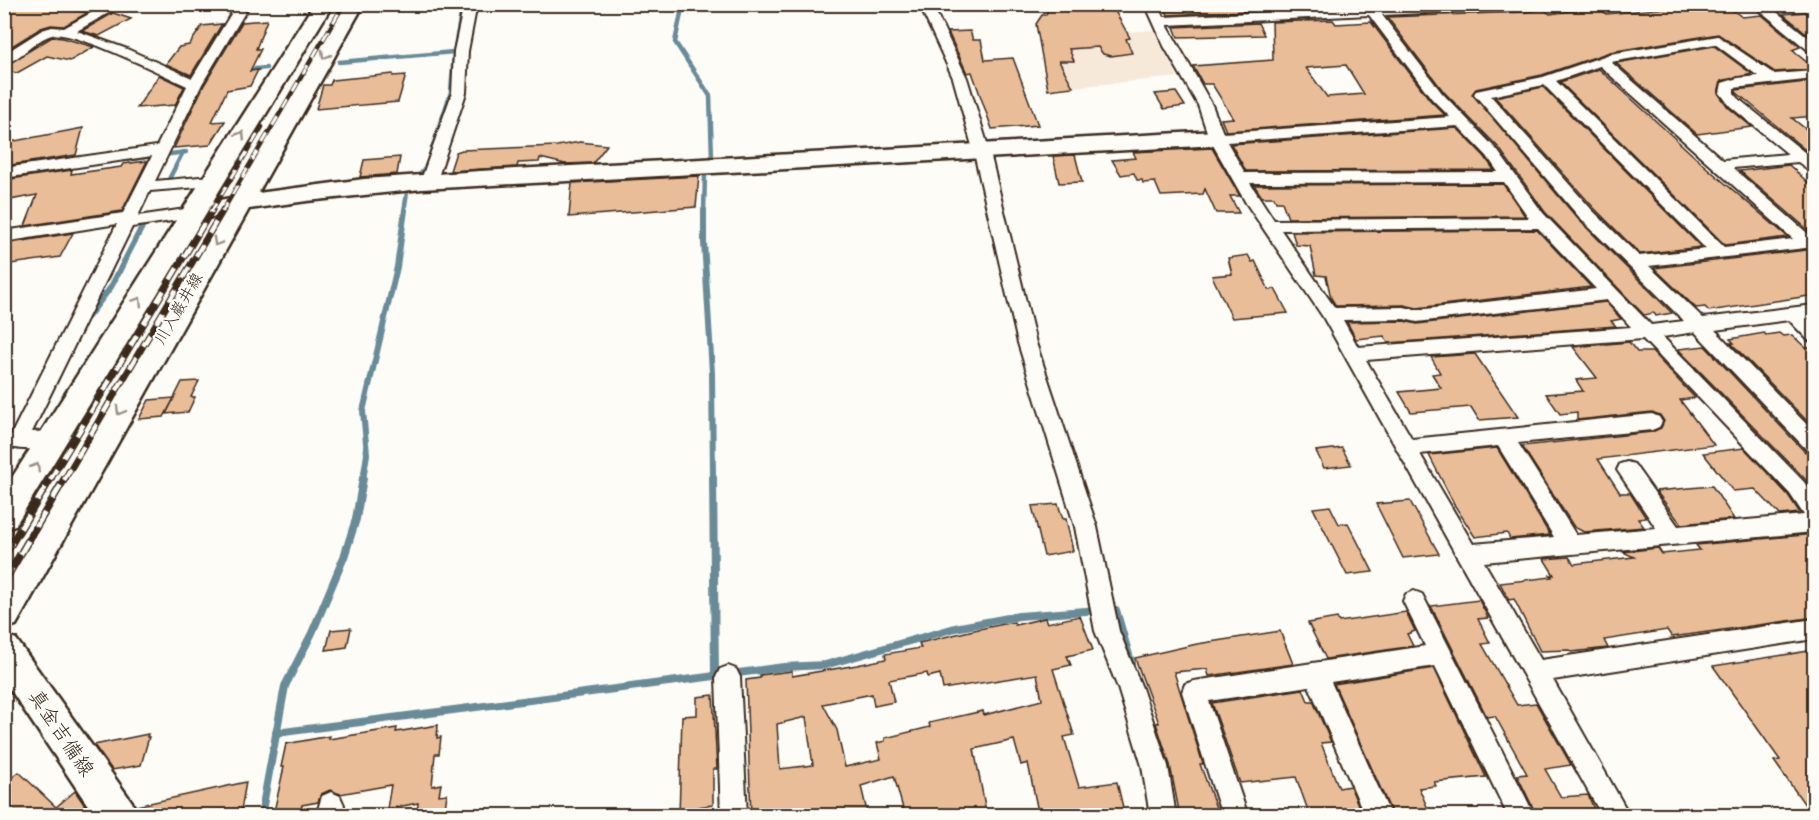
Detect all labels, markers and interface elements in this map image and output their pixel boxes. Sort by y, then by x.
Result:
one-way arrow [321,49,332,59]
one-way arrow [233,131,245,141]
one-way arrow [213,236,224,246]
street label: 川入巌井線 [151,270,207,348]
one-way arrow [131,297,143,307]
one-way arrow [116,405,127,415]
one-way arrow [28,463,40,473]
street label: 真金吉備線 [23,685,99,781]

